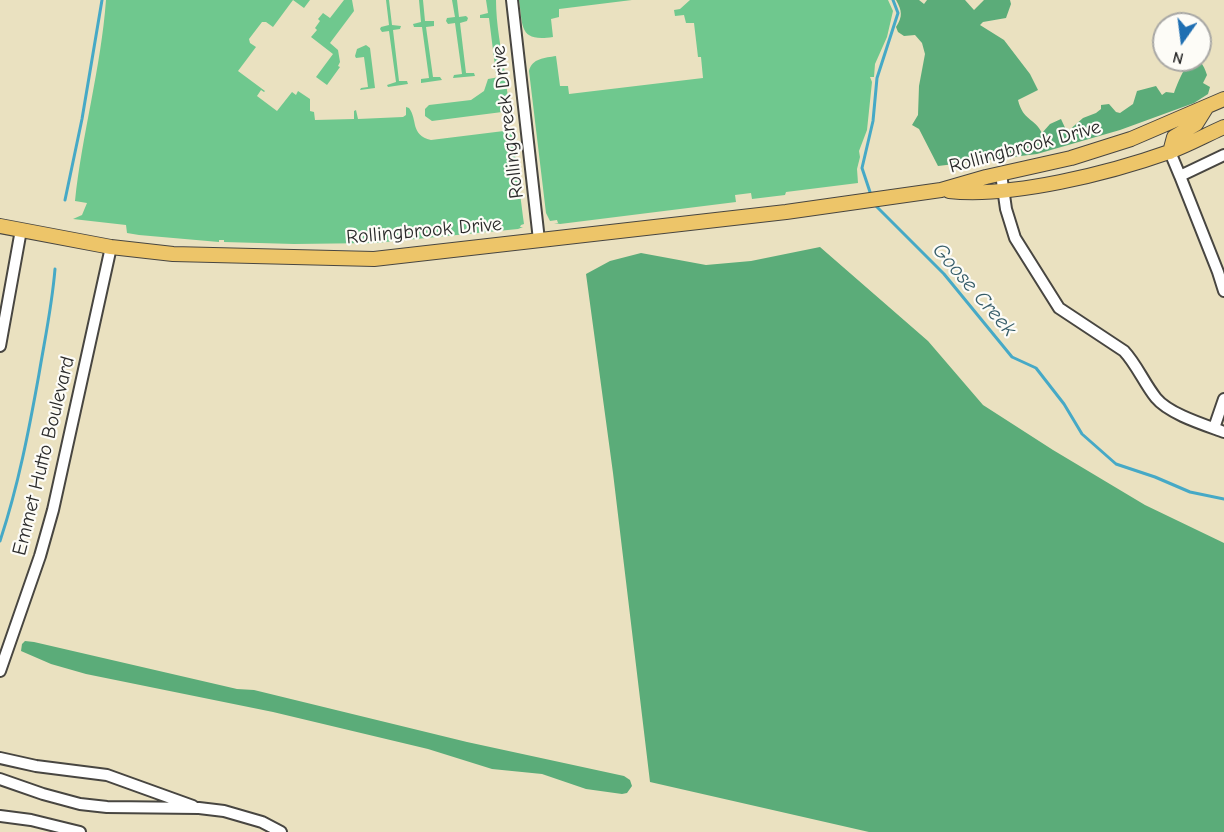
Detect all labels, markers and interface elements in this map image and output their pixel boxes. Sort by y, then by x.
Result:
north arrow [1152,12,1212,72]
street label: Rollingcreek Drive [487,44,529,200]
text: N [1171,48,1185,68]
street label: Rollingbrook Drive [947,115,1103,179]
street label: Rollingbrook Drive [345,212,503,250]
water label: Goose Creek [927,238,1021,342]
street label: Emmet Hutto Boulevard [8,354,80,558]

